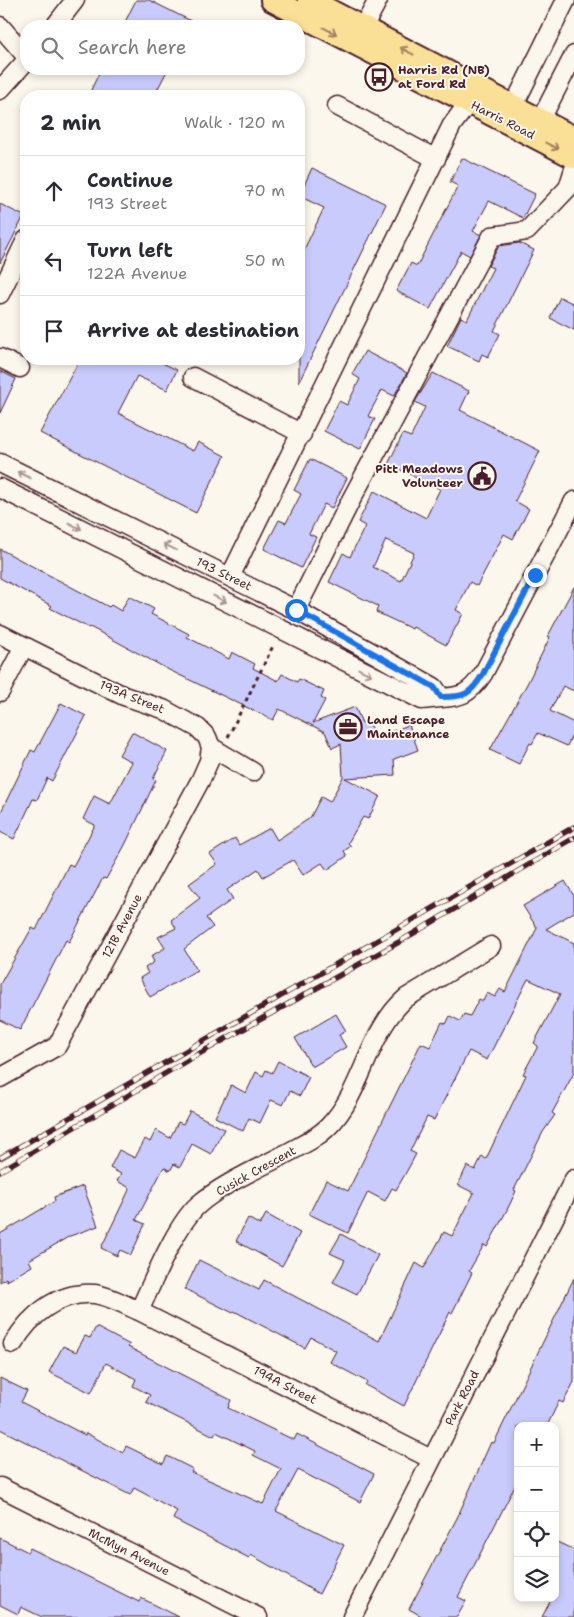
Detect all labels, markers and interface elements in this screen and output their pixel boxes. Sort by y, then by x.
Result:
search box [20,20,305,75]
one-way arrow [323,26,338,36]
icon: search [38,34,66,62]
text: Search here [78,35,187,60]
one-way arrow [399,46,414,56]
bus stop icon: Harris Rd (NB) at Ford Rd [364,62,394,92]
place label: Harris Rd (NB) at Ford Rd [398,62,490,92]
street label: Harris Road [468,97,538,143]
text: 2 min [40,109,101,137]
text: Walk · 120 m [184,112,285,133]
one-way arrow [545,141,560,151]
text: Continue [87,168,173,193]
icon: ahead [40,177,68,205]
text: 70 m [244,180,285,201]
text: 193 Street [87,193,167,214]
text: Turn left [87,238,173,263]
icon: left [40,247,68,275]
text: 50 m [245,250,285,271]
text: 122A Avenue [87,263,187,284]
icon: arrive [40,317,68,345]
text: Arrive at destination [87,318,299,343]
place label: Pitt Meadows Volunteer [375,461,464,491]
public building icon: Pitt Meadows Volunteer [467,461,497,491]
one-way arrow [17,470,32,480]
one-way arrow [67,522,82,531]
one-way arrow [163,542,178,552]
street label: 193 Street [193,554,255,594]
route end [524,564,547,587]
one-way arrow [212,595,227,604]
route start [285,599,308,622]
one-way arrow [357,668,372,677]
street label: 193A Street [97,677,167,717]
office icon: Land Escape Maintenance [333,712,363,742]
place label: Land Escape Maintenance [367,712,449,742]
street label: 121B Avenue [98,891,146,961]
street label: Cusick Crescent [213,1142,299,1200]
street label: 194A Street [251,1362,319,1408]
street label: Park Road [441,1367,483,1428]
map controls [514,1422,559,1602]
button: + [514,1422,559,1467]
button: − [514,1467,559,1512]
button: locate [514,1512,559,1557]
street label: McMyn Avenue [86,1525,173,1579]
button: layers [514,1557,559,1602]

